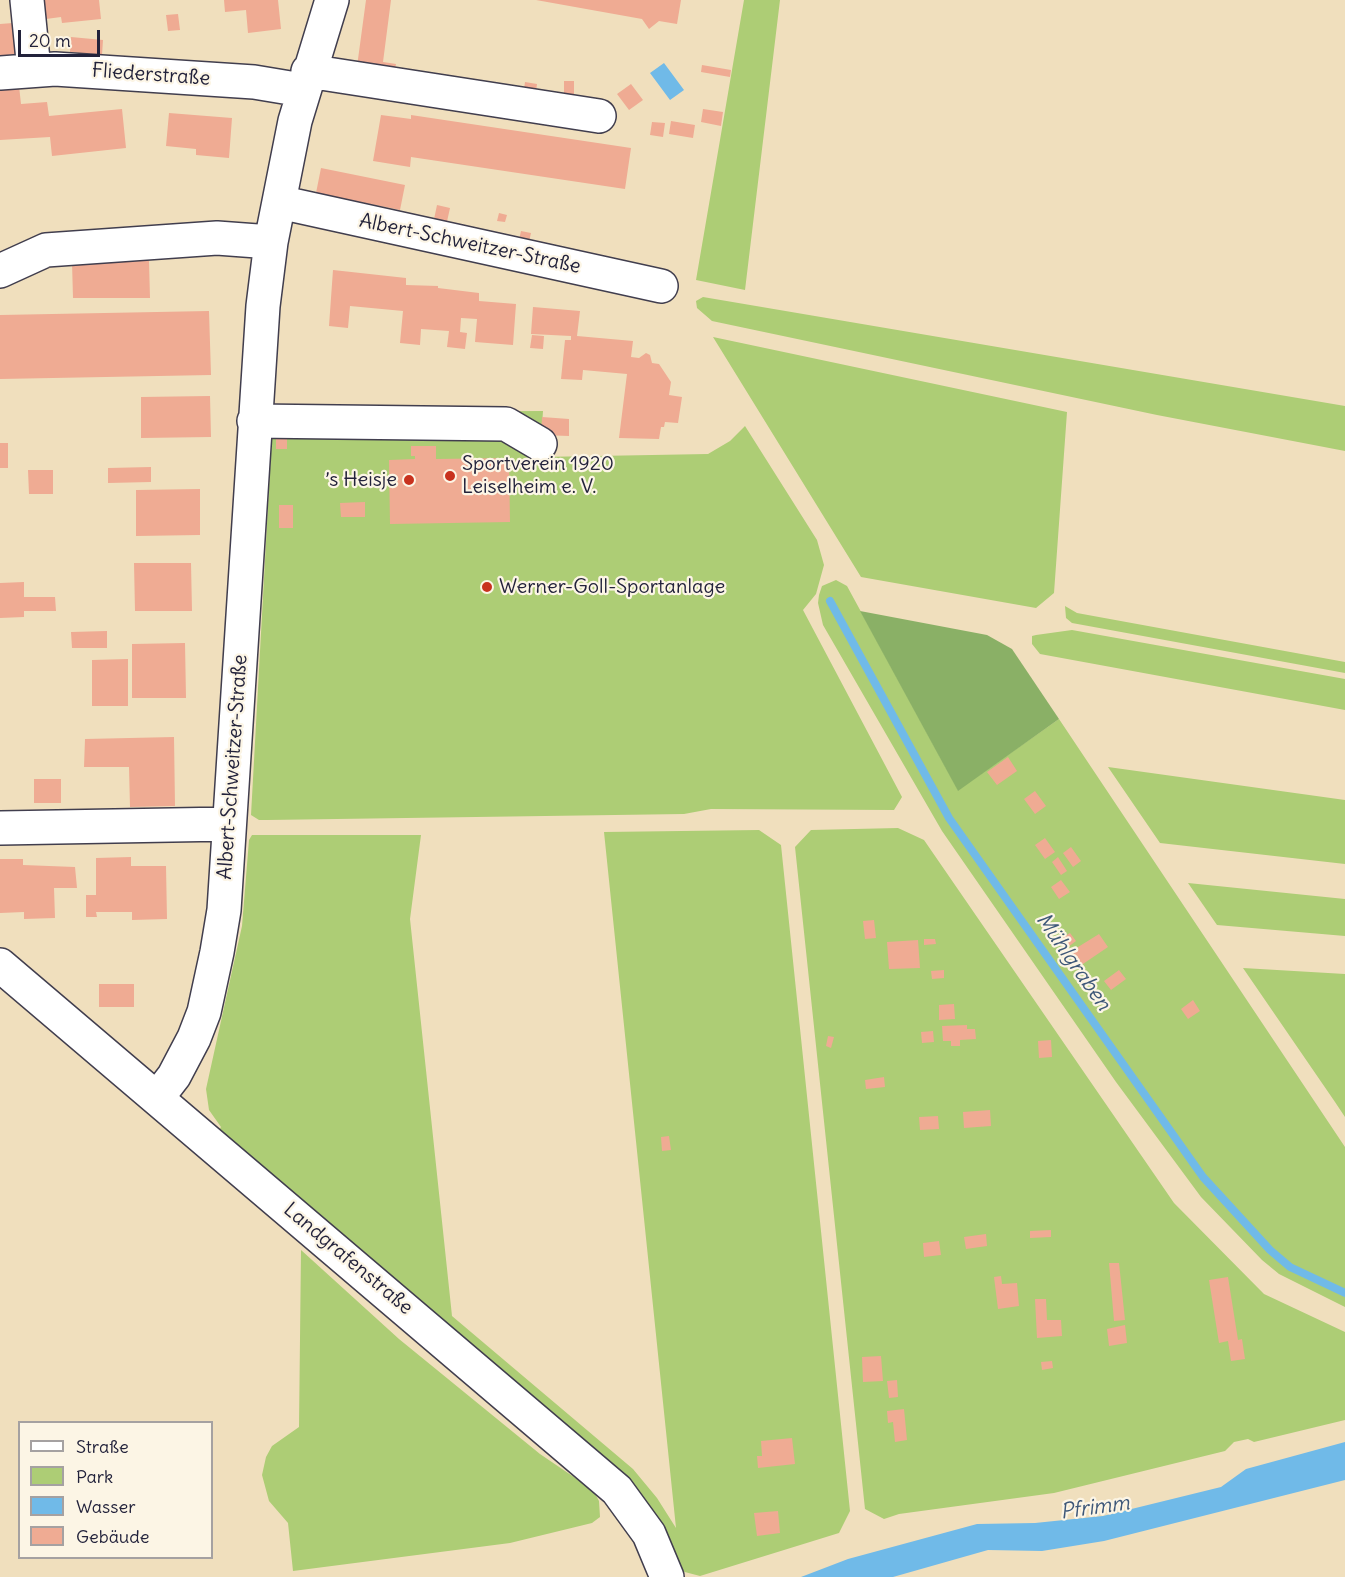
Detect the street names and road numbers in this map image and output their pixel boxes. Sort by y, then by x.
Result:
street label: Fliederstraße [91,59,211,91]
street label: Albert-Schweitzer-Straße [357,209,583,279]
street label: Albert-Schweitzer-Straße [213,654,253,880]
street label: Landgrafenstraße [279,1198,417,1320]

